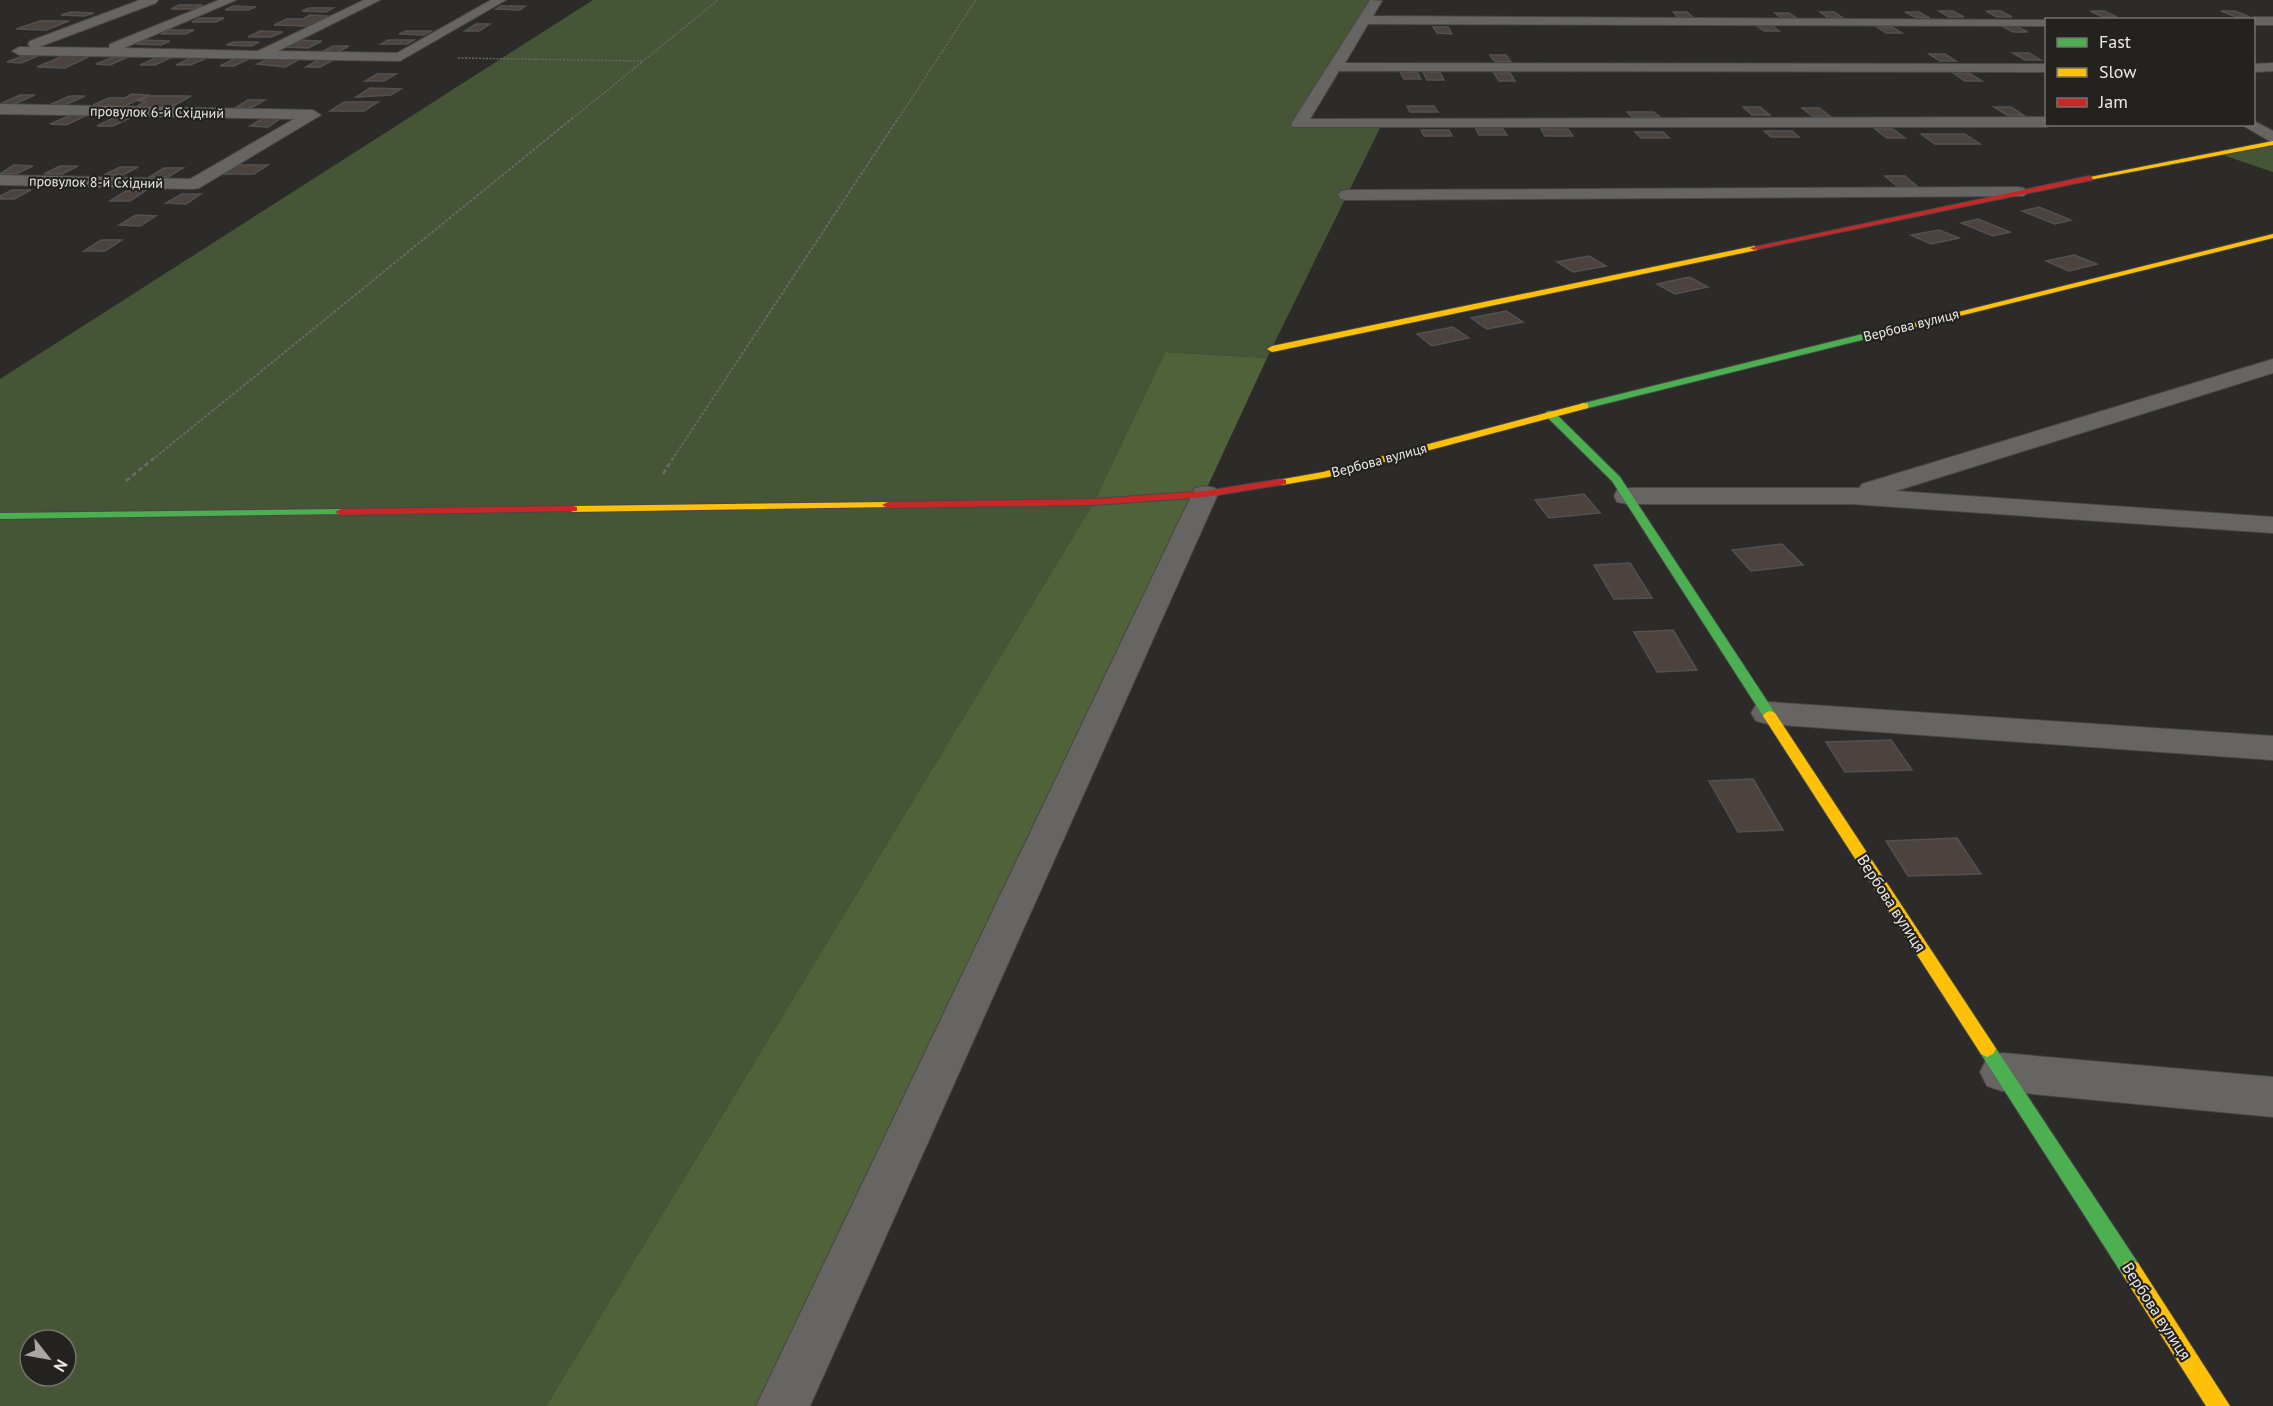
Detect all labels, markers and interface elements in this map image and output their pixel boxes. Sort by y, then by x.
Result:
legend [2045,18,2255,126]
text: Fast [2099,30,2131,53]
text: Slow [2099,60,2137,83]
text: Jam [2098,90,2128,113]
street label: провулок 6-й Східний [90,102,224,122]
street label: провулок 8-й Східний [29,172,163,192]
street label: Вербова вулиця [1861,304,1961,346]
street label: Вербова вулиця [1329,439,1429,481]
street label: Вербова вулиця [1853,851,1931,955]
street label: Вербова вулиця [2118,1259,2196,1363]
north arrow [18,1328,78,1388]
text: N [50,1356,72,1375]

